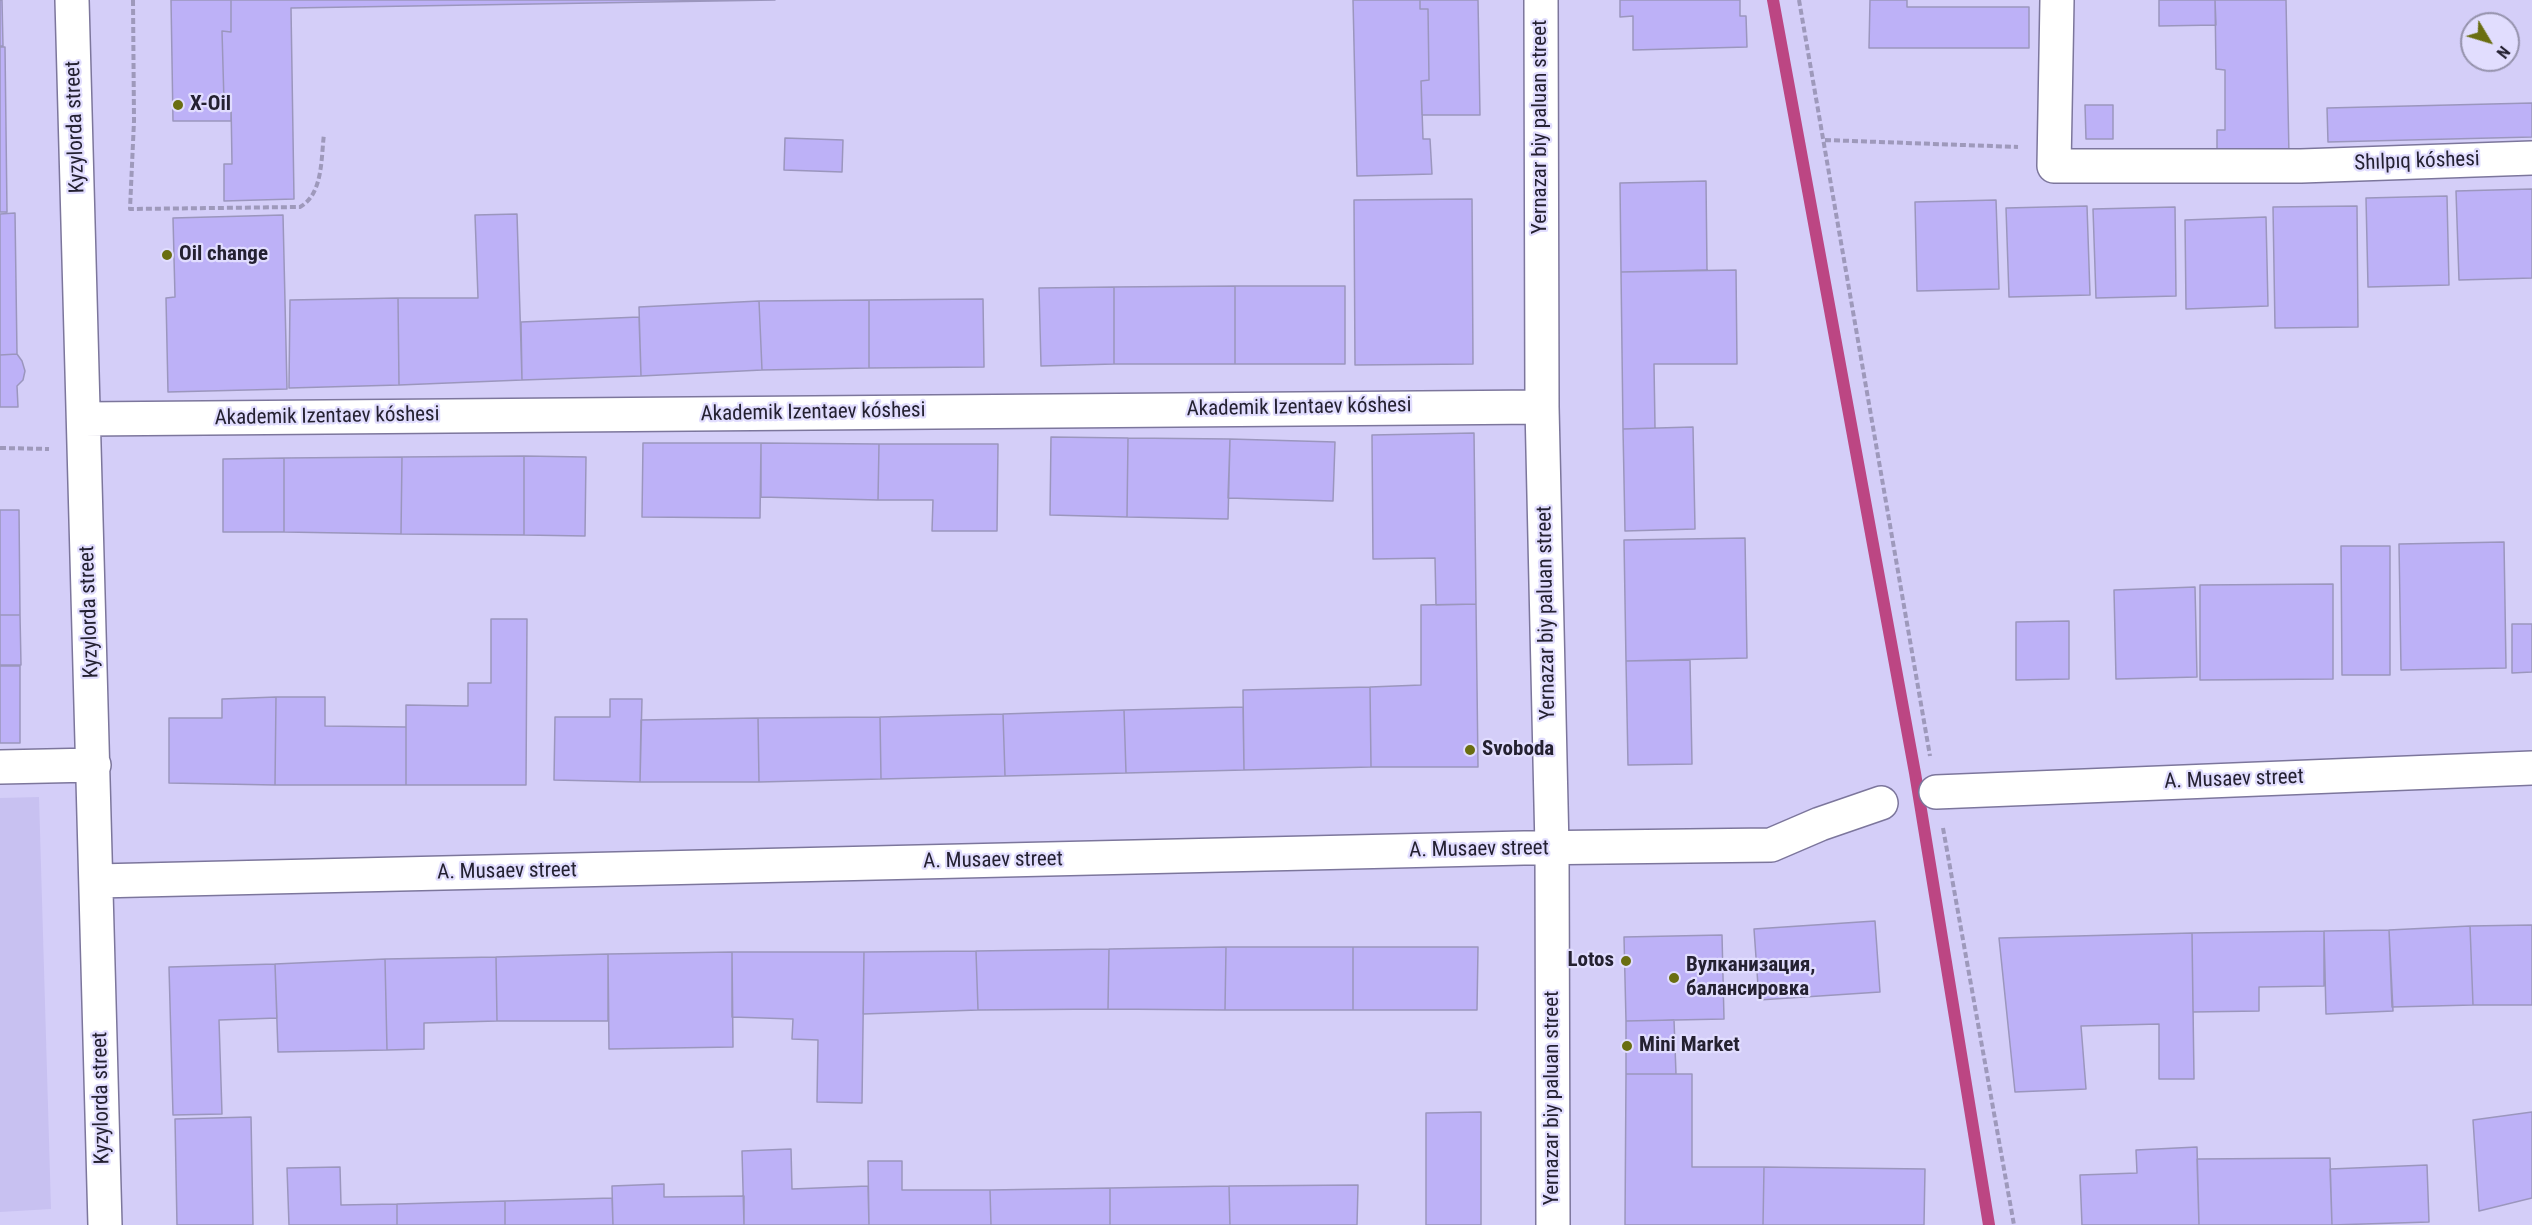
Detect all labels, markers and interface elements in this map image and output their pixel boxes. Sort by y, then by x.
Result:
north arrow [2460,12,2520,72]
street label: Yernazar biy paluan street [1528,20,1554,234]
text: N [2493,42,2514,62]
street label: Kyzylorda street [61,60,91,194]
place label: X-Oil [190,92,231,118]
marker: X-Oil [171,98,185,112]
street label: Shılpıq kóshesi [2354,147,2480,177]
place label: Oil change [179,242,268,268]
marker: Oil change [160,248,174,262]
street label: Akademik Izentaev kóshesi [1186,393,1412,423]
street label: Akademik Izentaev kóshesi [700,398,926,428]
street label: Akademik Izentaev kóshesi [214,402,440,432]
street label: Yernazar biy paluan street [1533,506,1561,720]
street label: Kyzylorda street [75,545,105,679]
place label: Svoboda [1482,737,1554,763]
marker: Svoboda [1463,743,1477,757]
street label: A. Musaev street [2164,765,2304,795]
street label: A. Musaev street [1409,836,1549,864]
street label: A. Musaev street [923,847,1063,875]
street label: A. Musaev street [437,858,577,886]
place label: Lotos [1567,948,1614,974]
place label: Вулканизация, балансировка [1686,953,1815,1003]
marker: Lotos [1619,954,1633,968]
marker: Вулканизация, балансировка [1667,971,1681,985]
street label: Yernazar biy paluan street [1540,991,1566,1205]
street label: Kyzylorda street [88,1032,116,1164]
place label: Mini Market [1639,1033,1740,1059]
marker: Mini Market [1620,1039,1634,1053]

